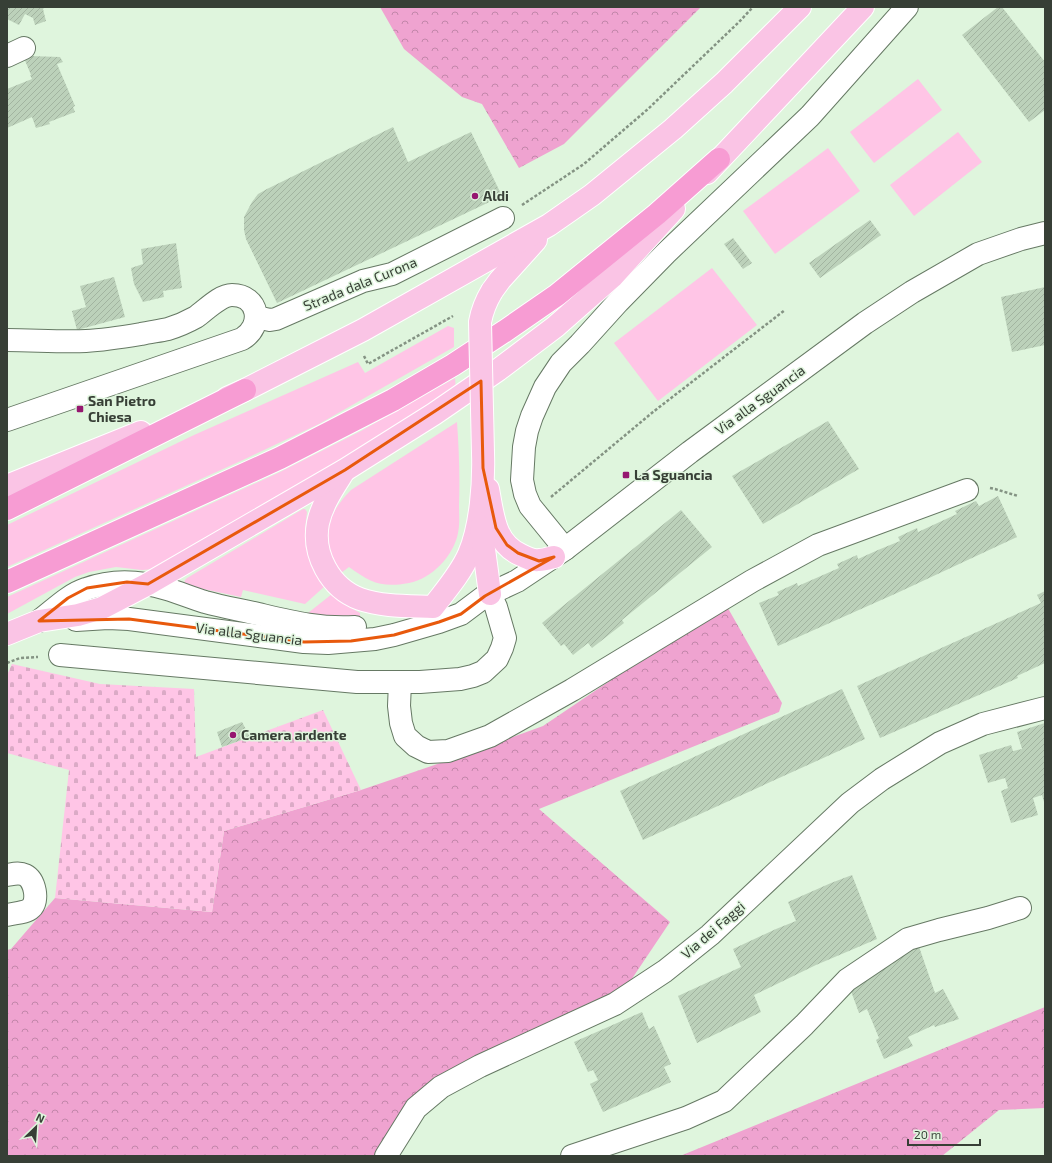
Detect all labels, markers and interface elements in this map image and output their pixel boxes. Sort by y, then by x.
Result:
place label: Aldi [483,187,509,204]
marker: Aldi [470,191,480,201]
street label: Strada dala Curona [300,253,419,314]
street label: Via alla Sguancia [711,361,808,438]
place label: San Pietro Chiesa [88,392,156,425]
marker: San Pietro Chiesa [75,404,85,414]
place label: La Sguancia [634,466,713,483]
marker: La Sguancia [621,470,631,480]
street label: Via alla Sguancia [195,619,303,648]
place label: Camera ardente [241,726,347,743]
marker: Camera ardente [228,730,238,740]
street label: Via dei Faggi [677,897,748,962]
north arrow [16,1107,56,1147]
text: N [34,1110,47,1125]
scale bar [908,1121,980,1147]
text: 20 m [914,1127,941,1141]

